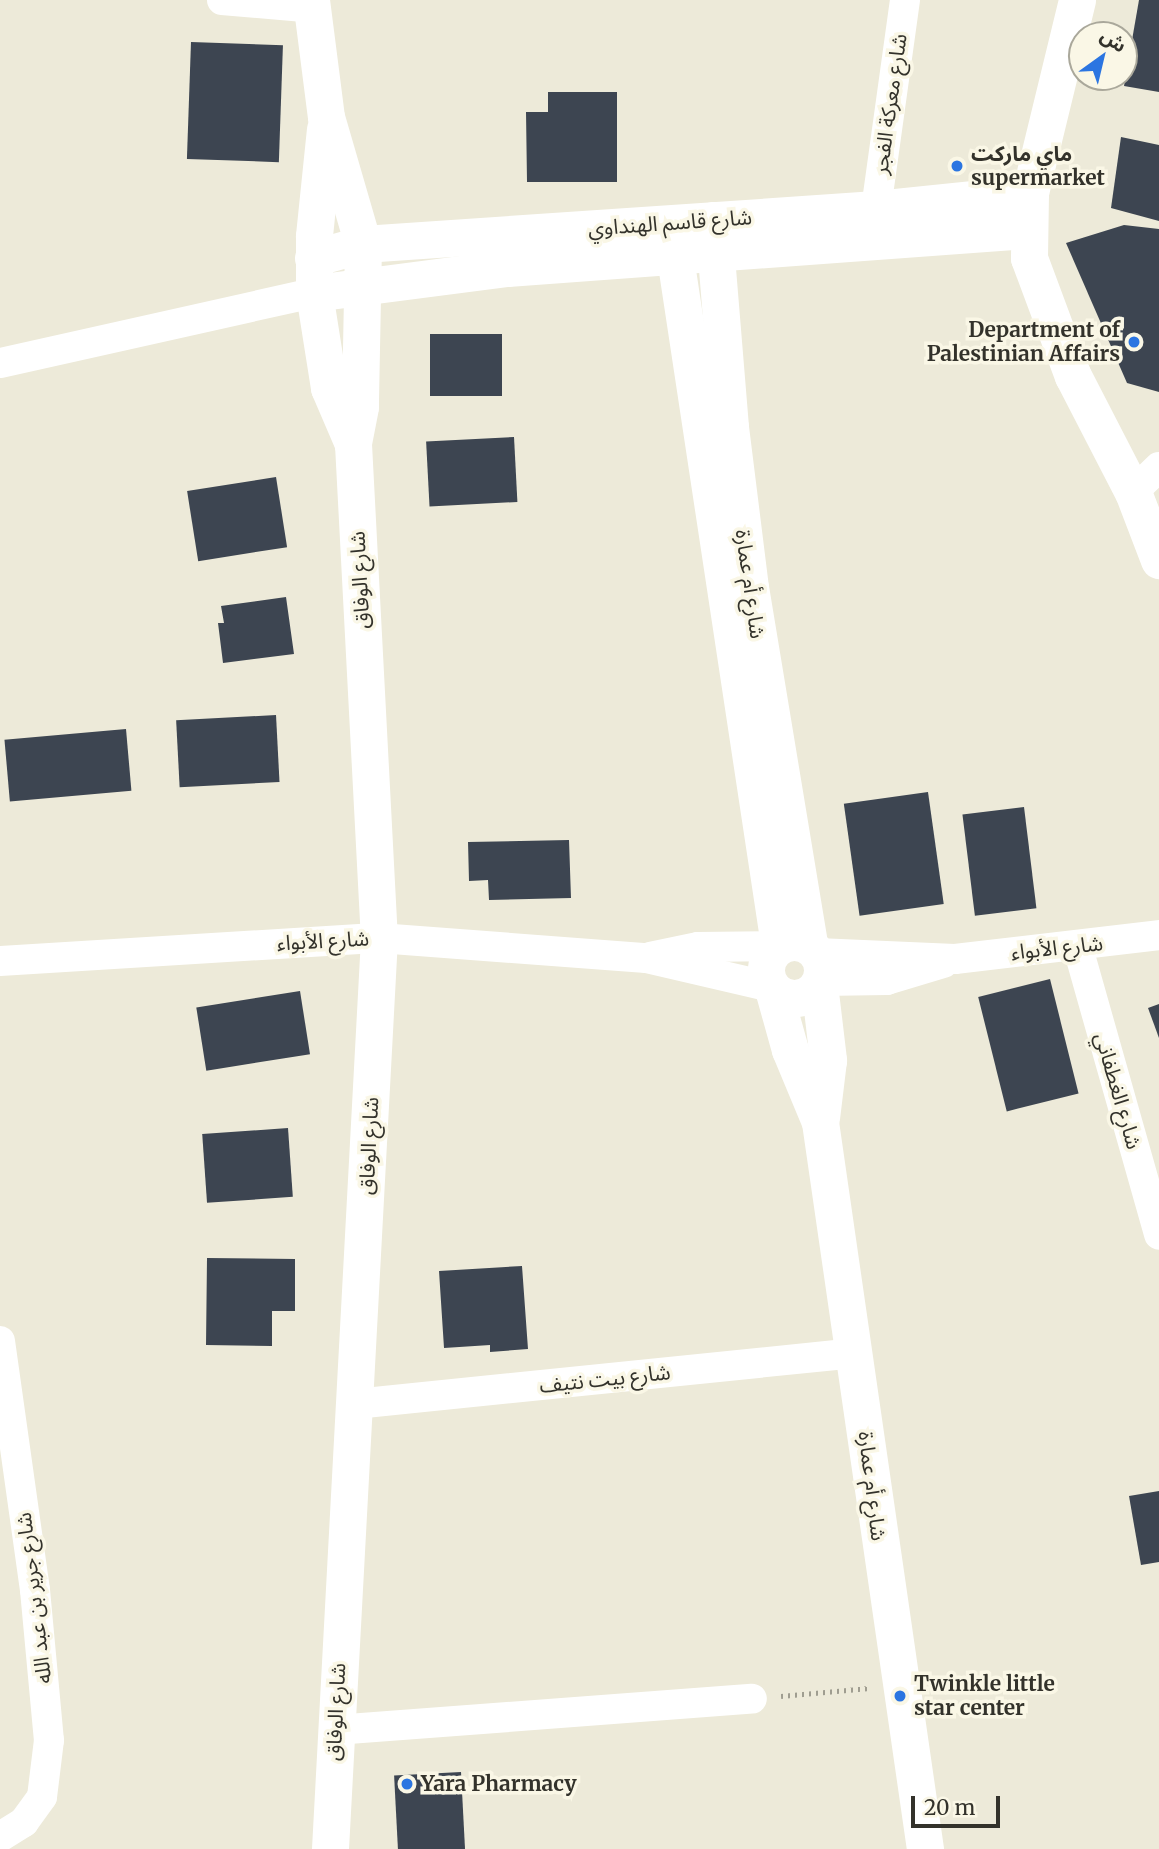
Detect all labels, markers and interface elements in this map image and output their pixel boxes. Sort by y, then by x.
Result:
north arrow [1068,21,1138,91]
text: ش [1096,23,1131,57]
street label: شارع معركة الفجر [868,32,912,176]
place label: ماي ماركت supermarket [971,141,1105,191]
marker: ماي ماركت supermarket [949,158,965,174]
street label: شارع قاسم الهنداوي [587,205,753,241]
place label: Department of Palestinian Affairs [927,317,1120,367]
marker: Department of Palestinian Affairs [1126,334,1142,350]
street label: شارع أم عمارة [730,528,770,640]
street label: شارع الوفاق [345,530,375,630]
street label: شارع الأبواء [276,926,370,956]
street label: شارع الأبواء [1010,931,1104,965]
street label: شارع الغطفاني [1089,1030,1147,1152]
street label: شارع الوفاق [354,1096,384,1196]
street label: شارع بيت نتيف [538,1360,672,1398]
street label: شارع أم عمارة [853,1430,891,1542]
street label: شارع جرير بن عبد الله [11,1511,57,1685]
street label: شارع الوفاق [321,1662,351,1762]
place label: Twinkle little star center [914,1671,1055,1721]
marker: Twinkle little star center [892,1688,908,1704]
place label: Yara Pharmacy [421,1771,577,1797]
marker: Yara Pharmacy [399,1776,415,1792]
scale bar [914,1783,1003,1827]
text: 20 m [924,1794,975,1821]

